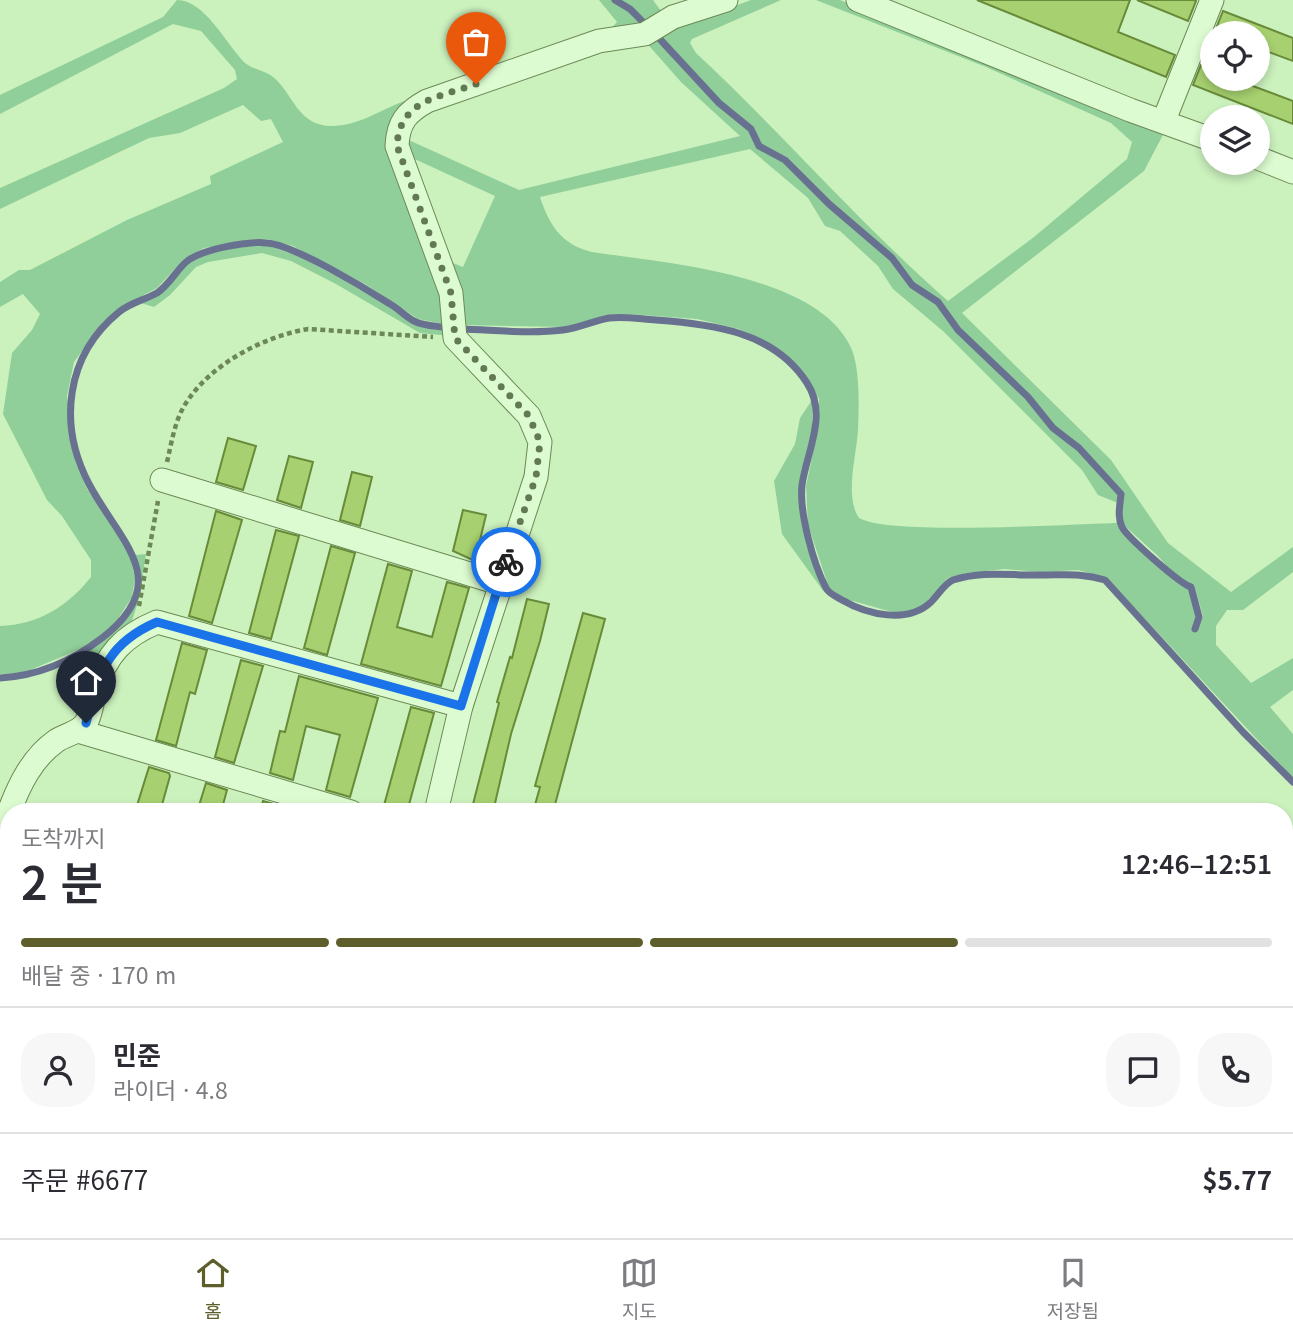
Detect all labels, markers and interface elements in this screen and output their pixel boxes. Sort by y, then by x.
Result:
pin [446,12.0,506,84]
map controls [1200,21,1270,175]
button: locate [1200,21,1270,91]
icon: bag [457,23,495,61]
button: layers [1200,105,1270,175]
courier [471,527,541,597]
icon: bike [487,543,525,581]
pin [56,651,116,723]
icon: home [67,662,105,700]
text: 도착까지 [21,820,106,854]
text: 12:46–12:51 [1121,844,1272,881]
text: 2 분 [21,847,103,913]
text: 배달 중 · 170 m [21,957,176,991]
button: person [21,1033,95,1107]
button: chat [1106,1033,1180,1107]
button: phone [1198,1033,1272,1107]
text: 민준 [113,1035,161,1072]
text: 라이더 · 4.8 [113,1072,228,1106]
text: 주문 #6677 [21,1160,148,1197]
text: $5.77 [1202,1160,1272,1197]
tab: 홈 [194,1254,232,1323]
tab: 지도 [620,1254,658,1323]
tab: 저장됨 [1046,1254,1099,1323]

